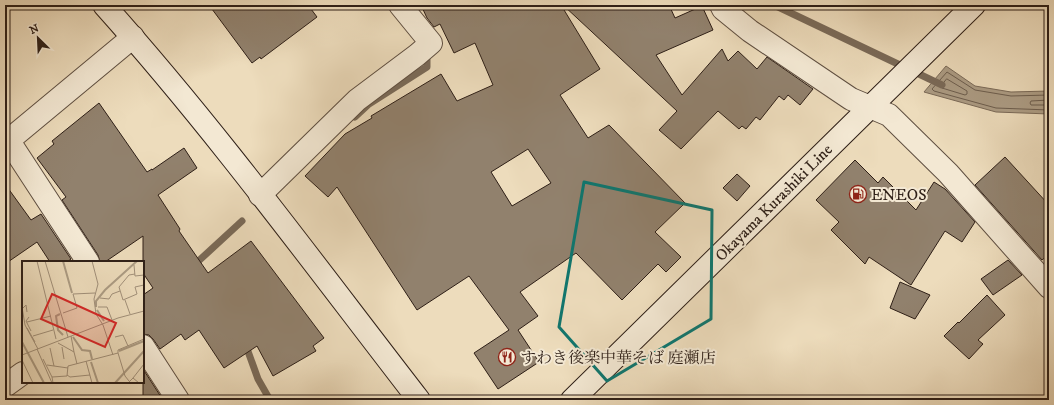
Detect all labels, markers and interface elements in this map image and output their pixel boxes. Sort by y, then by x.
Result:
north arrow [18,18,58,58]
text: N [27,22,41,38]
street label: Okayama Kurashiki Line [711,140,837,266]
fuel station icon: ENEOS [848,184,868,204]
place label: ENEOS [871,185,927,205]
inset map [22,261,144,383]
restaurant icon: すわき後楽中華そば 庭瀬店 [497,347,517,367]
place label: すわき後楽中華そば 庭瀬店 [520,348,715,368]

